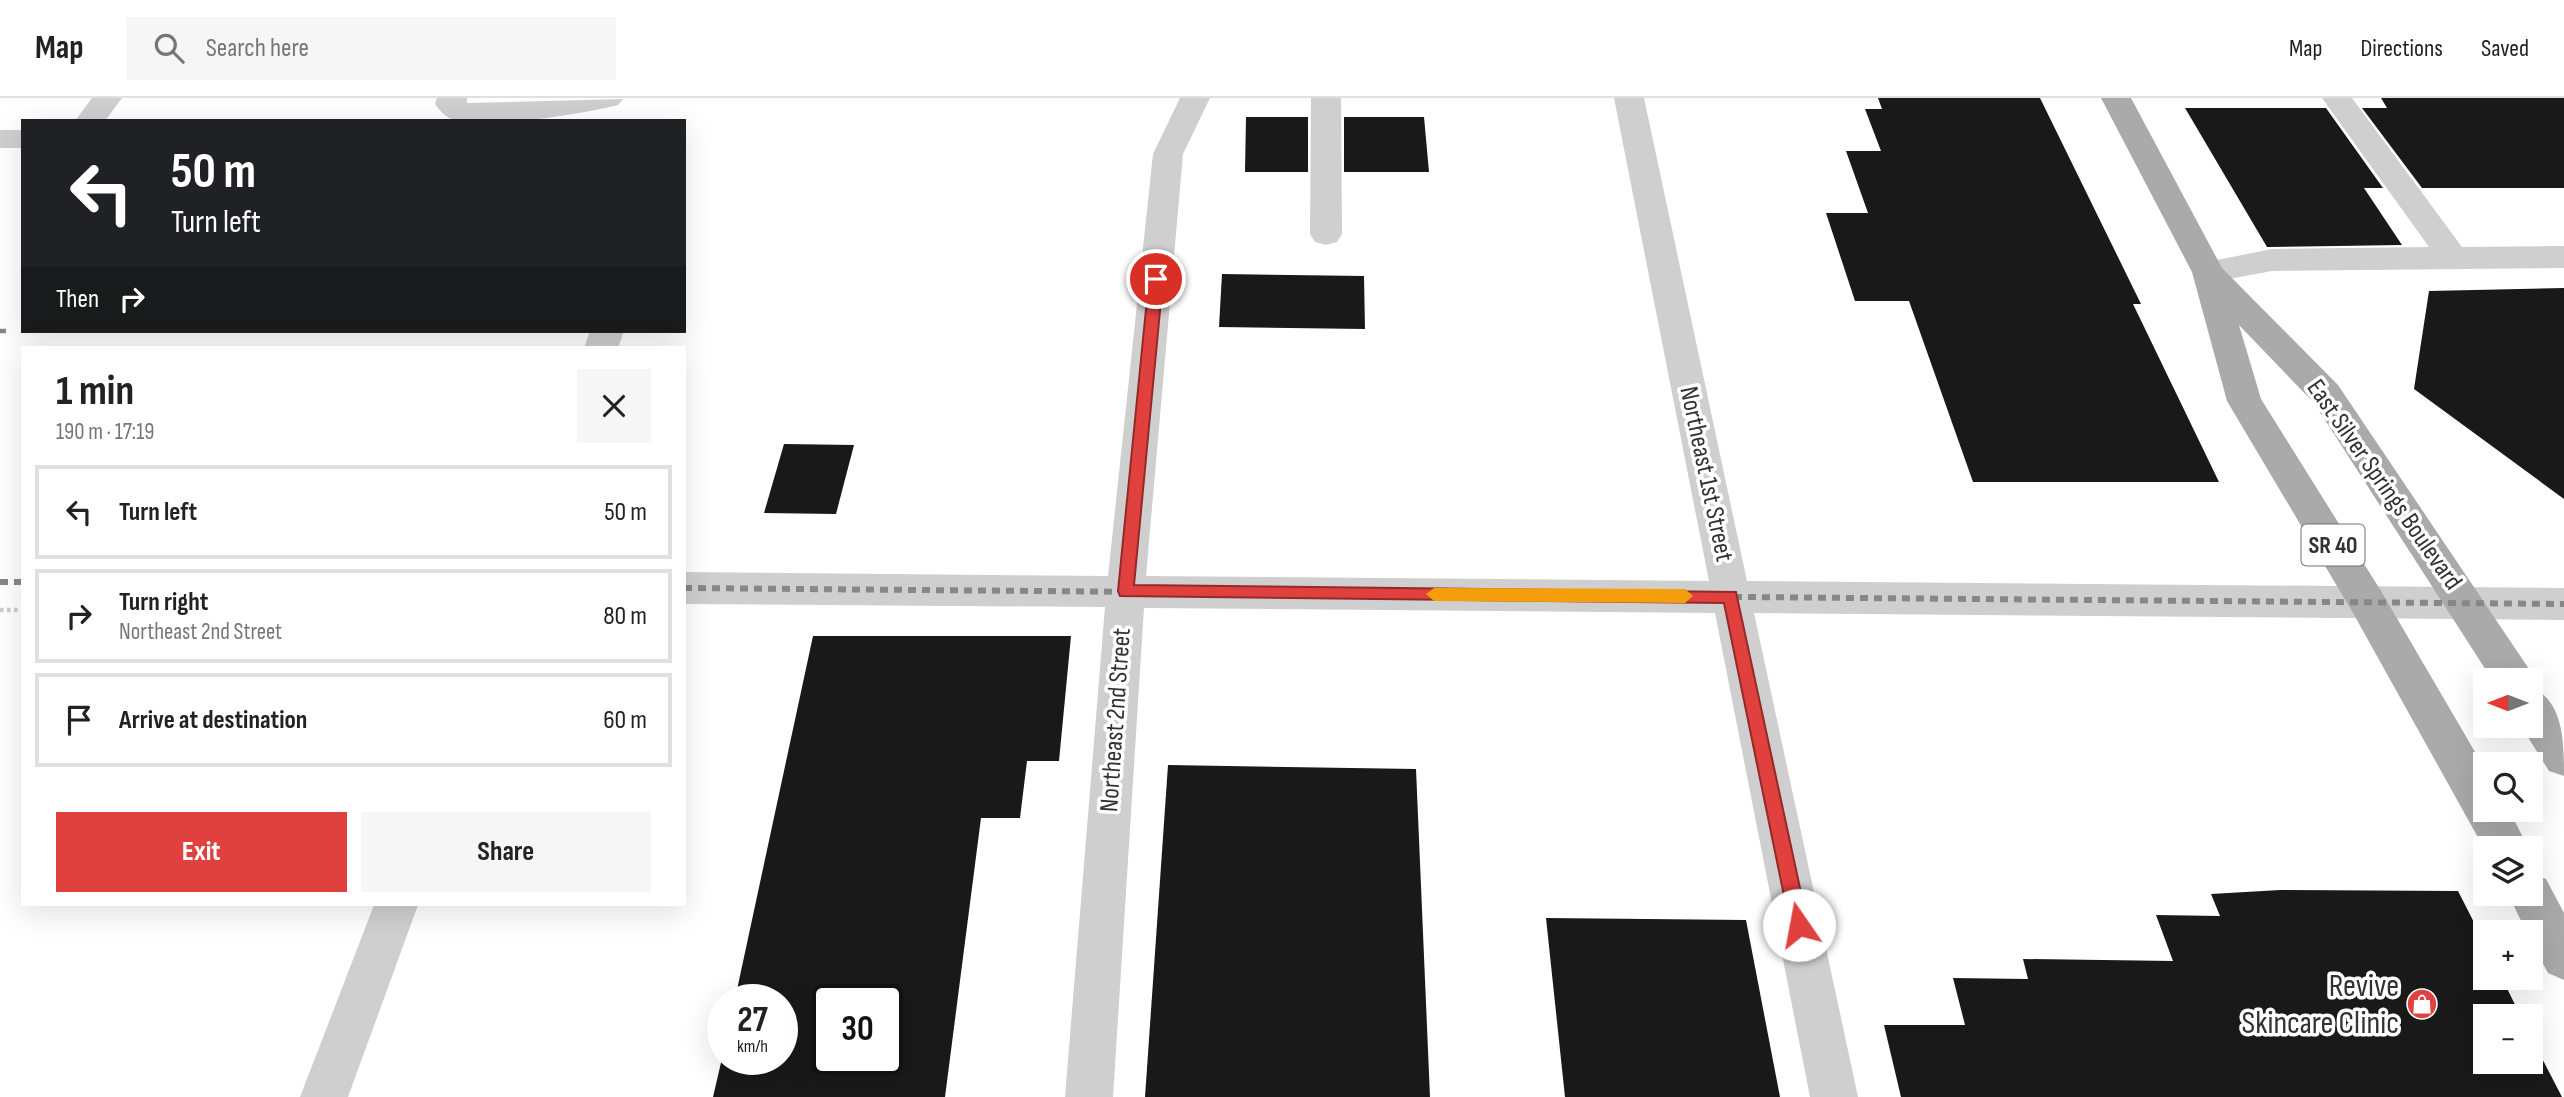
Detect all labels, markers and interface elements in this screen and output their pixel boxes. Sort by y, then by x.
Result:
search box [126,17,616,80]
text: Map [35,28,84,68]
icon: search [150,29,188,67]
text: Search here [206,33,309,64]
text: Map [2289,34,2322,63]
text: Directions [2360,34,2443,63]
text: Saved [2481,34,2529,63]
text: 50 m [171,143,256,202]
icon: left [56,147,147,238]
text: Turn left [171,203,261,242]
pin [1126,249,1186,309]
icon: arrive [1137,260,1175,298]
icon: right [113,280,151,318]
text: Then [56,284,99,315]
text: 1 min [56,366,134,417]
button: close [577,369,651,443]
street label: East Silver Springs Boulevard [2300,374,2468,596]
street label: Northeast 1st Street [1672,384,1740,564]
text: 190 m · 17:19 [56,418,154,446]
icon: left [60,493,98,531]
text: Turn left [119,497,197,528]
text: 50 m [604,497,647,528]
road number: SR 40 [2302,524,2364,565]
text: Turn right [119,587,208,618]
icon: right [60,597,98,635]
text: 80 m [603,601,647,632]
text: Northeast 2nd Street [119,618,282,646]
street label: Northeast 2nd Street [1094,627,1138,813]
north arrow [2473,668,2543,738]
map controls [2473,668,2543,1074]
icon: arrive [60,701,98,739]
text: Arrive at destination [119,705,307,736]
text: 60 m [603,705,647,736]
button: search [2473,752,2543,822]
button: Exit [56,812,347,892]
button: Share [361,812,651,892]
button: layers [2473,836,2543,906]
position arrow [1762,888,1836,962]
button: + [2473,920,2543,990]
place label: Revive Skincare Clinic [2242,967,2399,1043]
speed limit sign: 30 [812,984,903,1075]
shop icon: Revive Skincare Clinic [2405,987,2439,1021]
text: 27 [737,999,768,1042]
button: − [2473,1004,2543,1074]
text: km/h [737,1036,768,1057]

